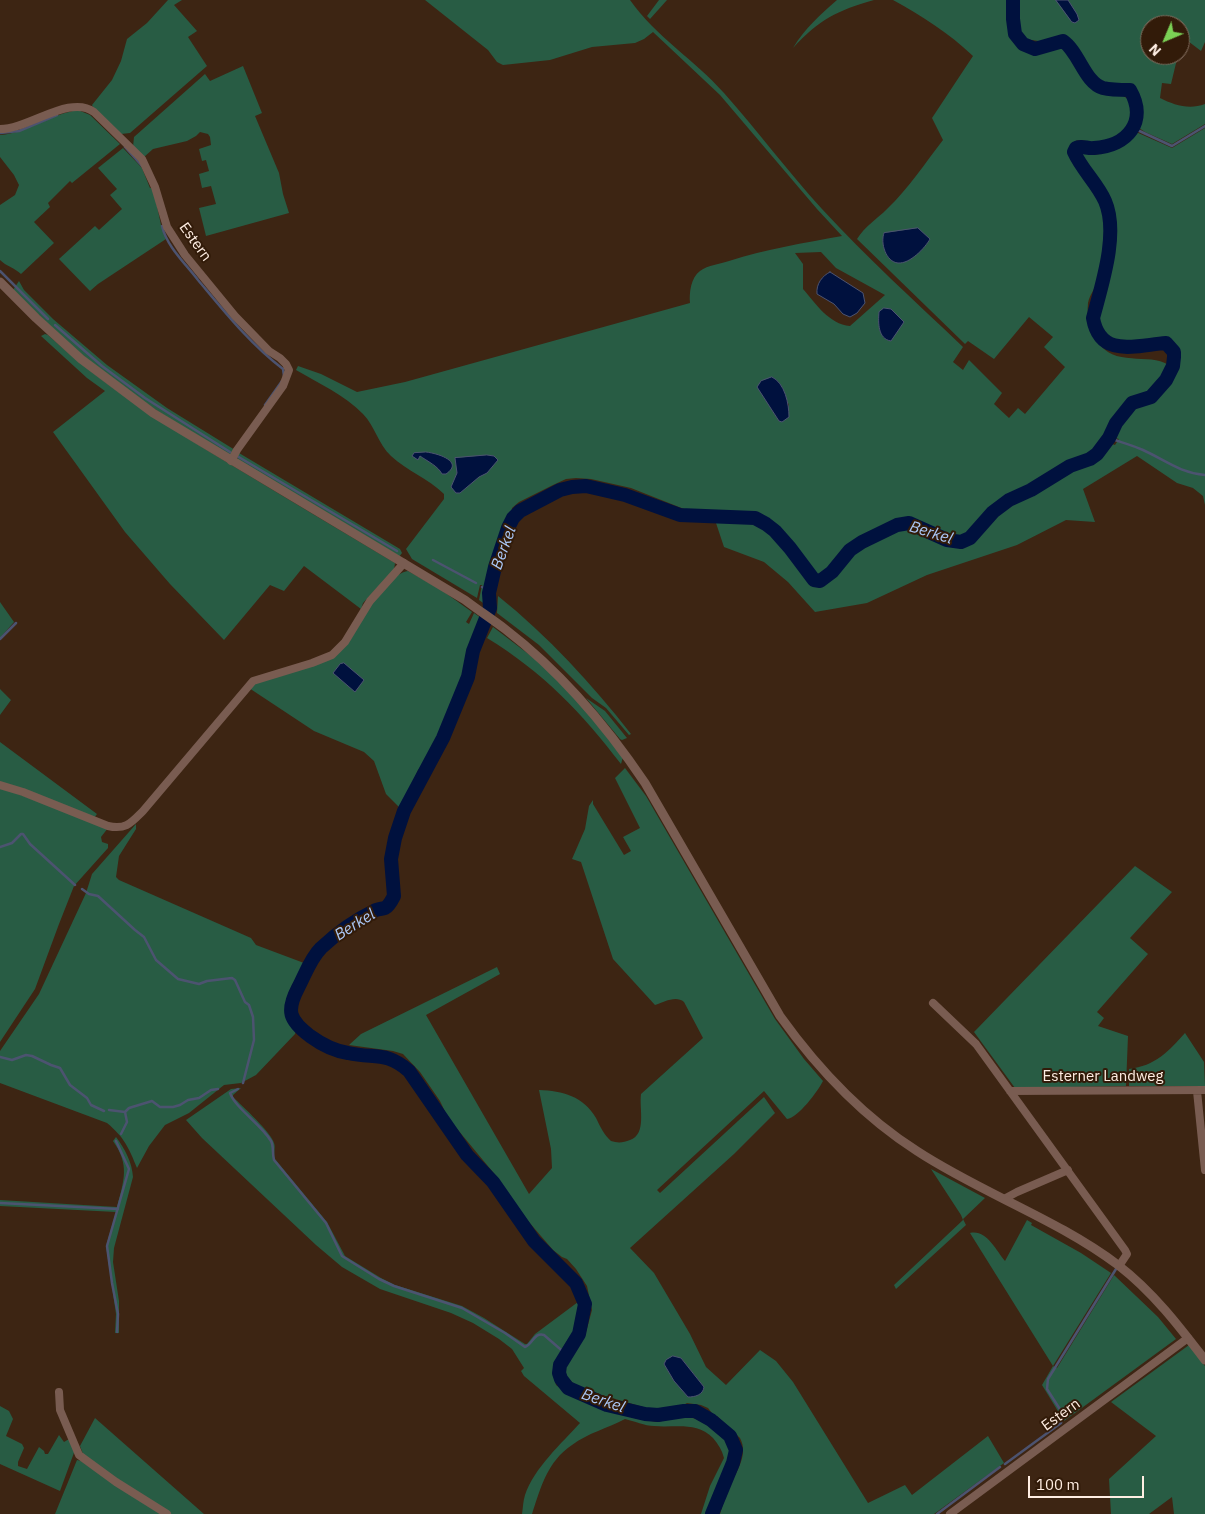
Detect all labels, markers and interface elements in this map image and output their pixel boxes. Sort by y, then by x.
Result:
north arrow [1140,15,1190,65]
text: N [1145,40,1165,60]
street label: Estern [175,219,215,265]
water label: Berkel [907,517,955,549]
water label: Berkel [487,524,521,572]
water label: Berkel [331,905,379,945]
street label: Esterner Landweg [1042,1068,1164,1086]
water label: Berkel [579,1385,627,1417]
street label: Estern [1038,1395,1084,1435]
scale bar [1030,1466,1146,1498]
text: 100 m [1036,1475,1080,1494]

